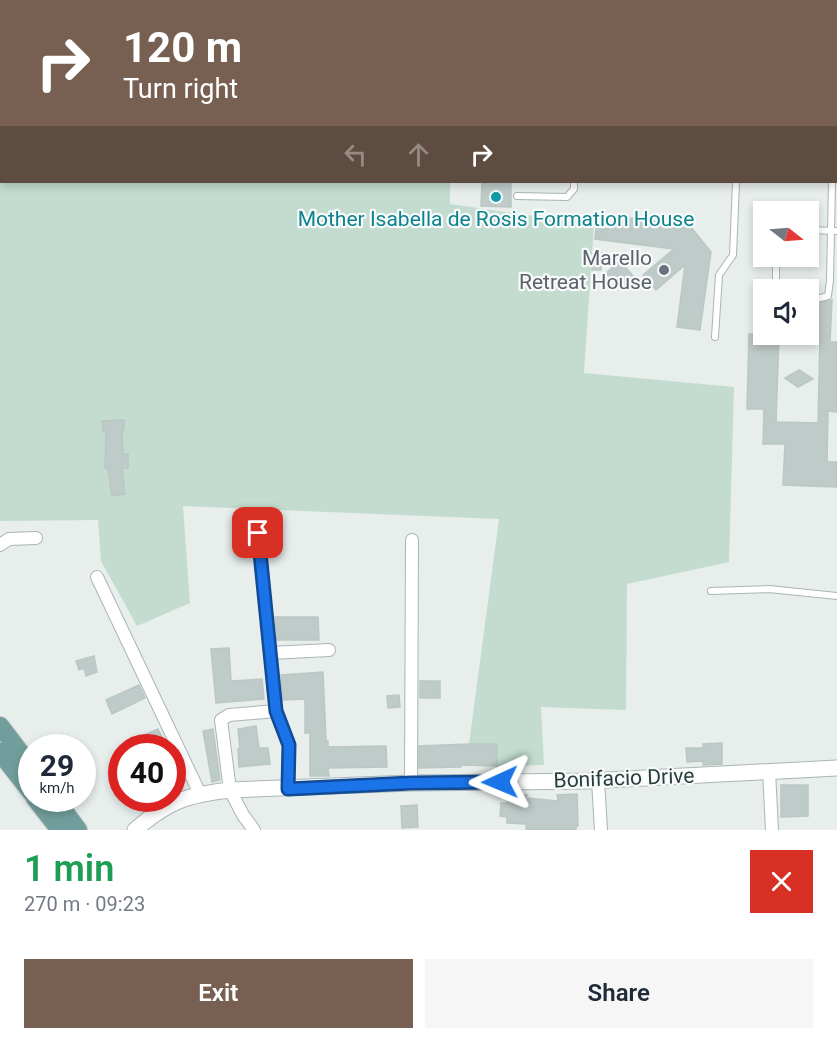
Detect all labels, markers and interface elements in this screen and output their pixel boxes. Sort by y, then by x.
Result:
text: 120 m [123,23,242,72]
icon: right [24,24,102,102]
text: Turn right [123,73,238,105]
icon: left [339,138,372,171]
icon: ahead [402,138,435,171]
icon: right [465,138,498,171]
marker: Mother Isabella de Rosis Formation House [489,190,503,204]
north arrow [753,201,819,267]
map controls [753,201,819,345]
place label: Mother Isabella de Rosis Formation House [298,207,694,231]
place label: Marello Retreat House [519,246,652,294]
marker: Marello Retreat House [657,263,671,277]
button: sound [753,279,819,345]
pin [232,507,283,558]
icon: arrive [241,516,274,549]
speed limit sign: 40 [108,734,186,812]
text: 29 [40,748,74,783]
position arrow [468,750,532,814]
street label: Bonifacio Drive [553,764,695,792]
text: km/h [39,779,75,797]
text: 1 min [24,848,114,890]
button: close [750,850,813,913]
text: 270 m · 09:23 [24,892,145,916]
button: Exit [24,959,413,1028]
button: Share [425,959,813,1028]

